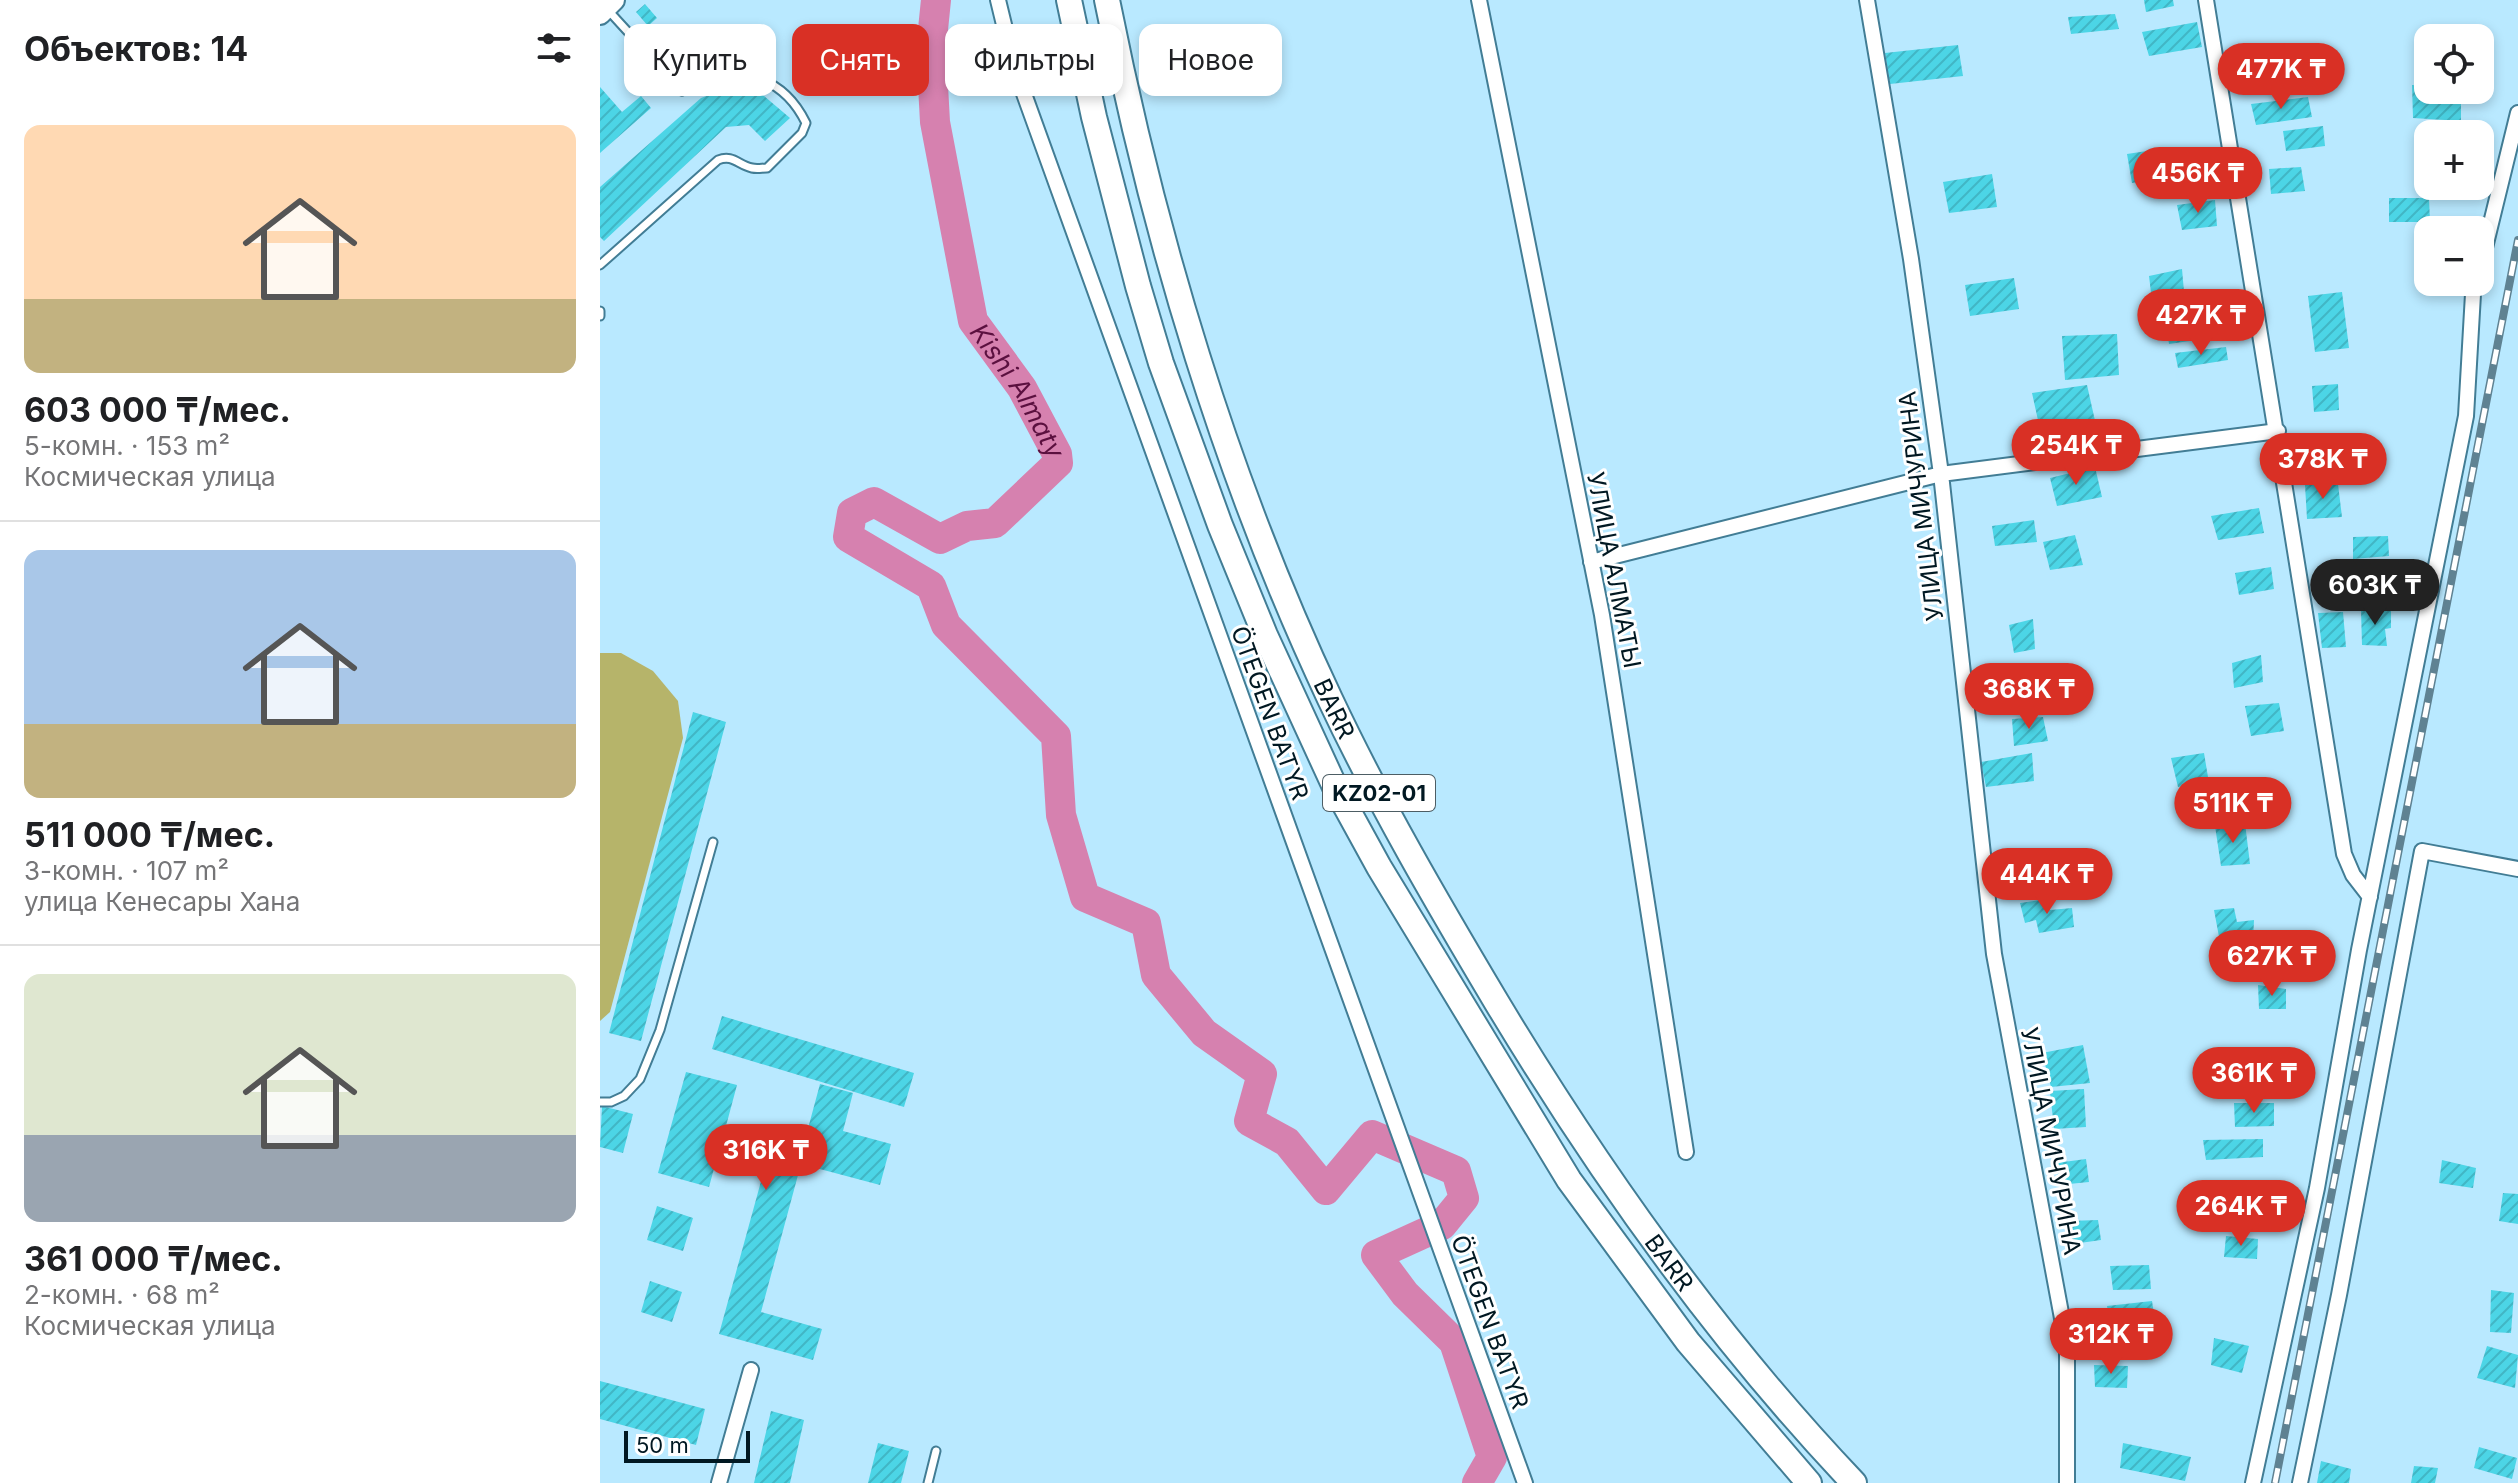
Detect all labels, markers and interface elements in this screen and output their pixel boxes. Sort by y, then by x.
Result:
chip: Купить [624,24,776,96]
chip: Снять [792,24,929,96]
chip: Фильтры [945,24,1123,96]
chip: Новое [1139,24,1282,96]
map controls [2414,24,2494,296]
button: locate [2414,24,2494,104]
icon: filters [532,26,576,70]
text: Объектов: 14 [24,28,248,69]
pin: 477K ₸ [2216,43,2346,111]
text: 477K ₸ [2236,53,2326,84]
button: + [2414,120,2494,200]
pin: 456K ₸ [2133,147,2263,215]
text: 456K ₸ [2151,157,2245,188]
icon: home [228,177,372,321]
button: − [2414,216,2494,296]
pin: 427K ₸ [2136,289,2266,357]
text: 427K ₸ [2155,299,2247,330]
water label: Kіshі Almaty [964,317,1072,464]
text: 603 000 ₸/мес. [24,389,291,430]
street label: УЛИЦА МИЧУРИНА [1893,390,1949,622]
pin: 254K ₸ [2011,419,2141,487]
text: 254K ₸ [2030,429,2122,460]
text: 5-комн. · 153 m² [24,430,230,461]
pin: 378K ₸ [2258,433,2388,501]
text: 378K ₸ [2278,443,2368,474]
text: Космическая улица [24,461,276,492]
street label: УЛИЦА АЛМАТЫ [1581,470,1647,670]
pin: 603K ₸ [2310,559,2440,627]
text: 603K ₸ [2328,569,2422,600]
icon: home [228,602,372,746]
street label: ÖTEGEN BATYR [1225,622,1315,804]
pin: 368K ₸ [1964,663,2094,731]
text: 368K ₸ [1983,673,2075,704]
street label: BARR [1308,674,1361,743]
road number: KZ02-01 [1323,775,1435,811]
pin: 511K ₸ [2168,777,2298,845]
text: 511K ₸ [2192,787,2274,818]
text: 511 000 ₸/мес. [24,814,275,855]
pin: 444K ₸ [1982,848,2112,916]
text: 3-комн. · 107 m² [24,855,229,886]
text: 444K ₸ [2000,858,2094,889]
text: улица Кенесары Хана [24,886,300,917]
pin: 627K ₸ [2207,930,2337,998]
text: 627K ₸ [2227,940,2317,971]
street label: УЛИЦА МИЧУРИНА [2015,1025,2087,1257]
icon: home [228,1026,372,1170]
pin: 361K ₸ [2189,1047,2319,1115]
text: 361K ₸ [2210,1057,2298,1088]
pin: 316K ₸ [701,1124,831,1192]
text: 316K ₸ [722,1134,810,1165]
pin: 264K ₸ [2176,1180,2306,1248]
text: 264K ₸ [2194,1190,2288,1221]
street label: BARR [1639,1228,1700,1296]
street label: ÖTEGEN BATYR [1445,1231,1535,1413]
text: 361 000 ₸/мес. [24,1238,283,1279]
text: 2-комн. · 68 m² [24,1279,220,1310]
pin: 312K ₸ [2046,1308,2176,1376]
text: Космическая улица [24,1310,276,1341]
text: 312K ₸ [2068,1318,2154,1349]
scale bar [624,1427,750,1463]
text: 50 m [636,1432,689,1458]

